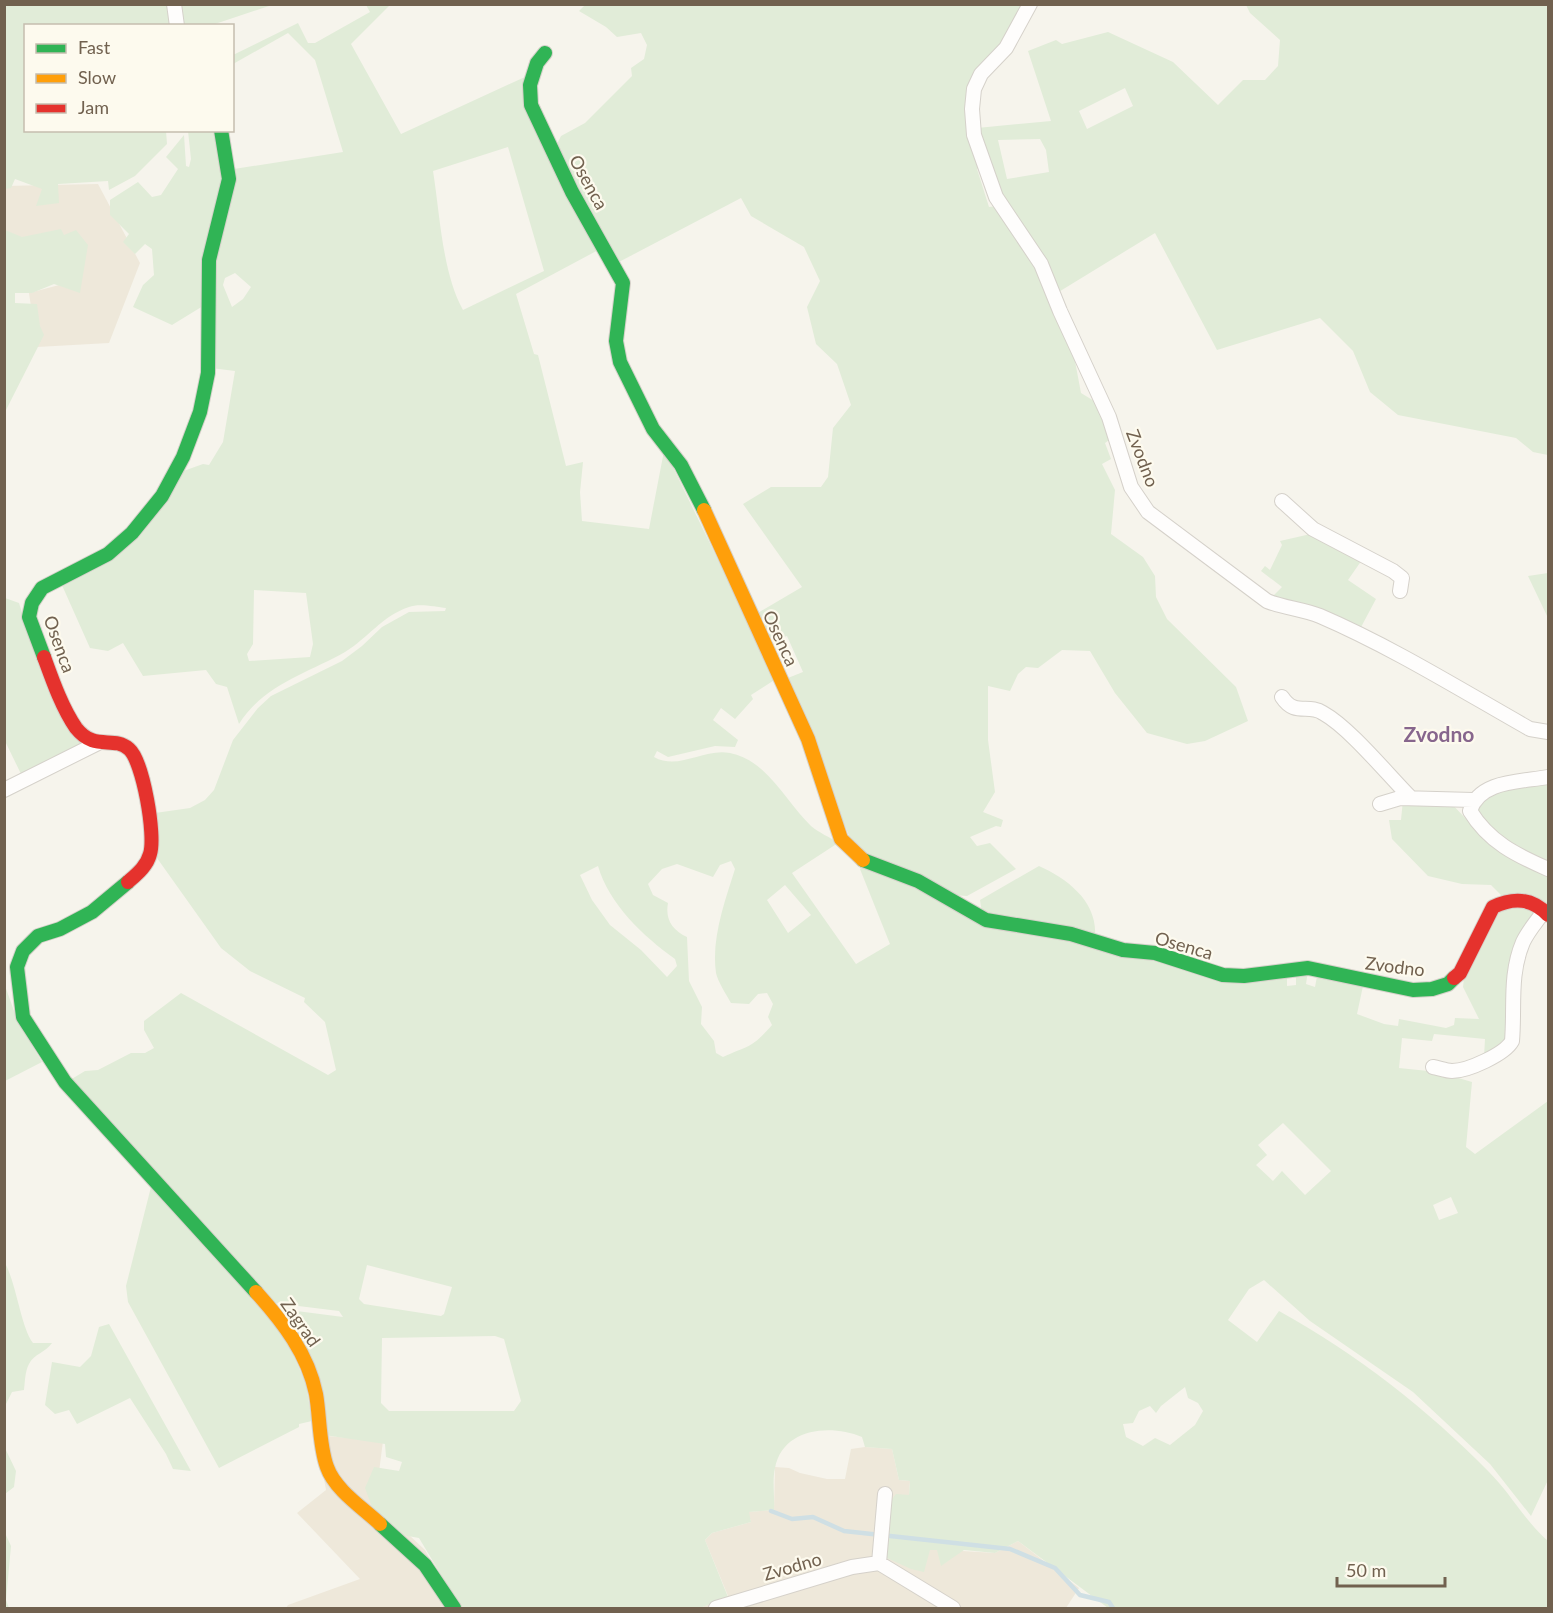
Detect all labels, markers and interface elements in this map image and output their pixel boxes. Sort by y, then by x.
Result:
legend [24,24,234,132]
text: Fast [78,36,111,58]
text: Slow [78,66,116,88]
text: Jam [78,96,109,118]
street label: Osenca [565,151,613,213]
street label: Zvodno [1122,426,1164,490]
street label: Osenca [759,607,803,669]
street label: Osenca [40,612,80,676]
district label: Zvodno [1404,721,1474,746]
street label: Osenca [1153,926,1215,964]
street label: Zvodno [1364,951,1426,981]
street label: Zagrad [276,1293,326,1351]
street label: Zvodno [760,1547,824,1585]
scale bar [1337,1550,1445,1588]
text: 50 m [1346,1559,1386,1581]

